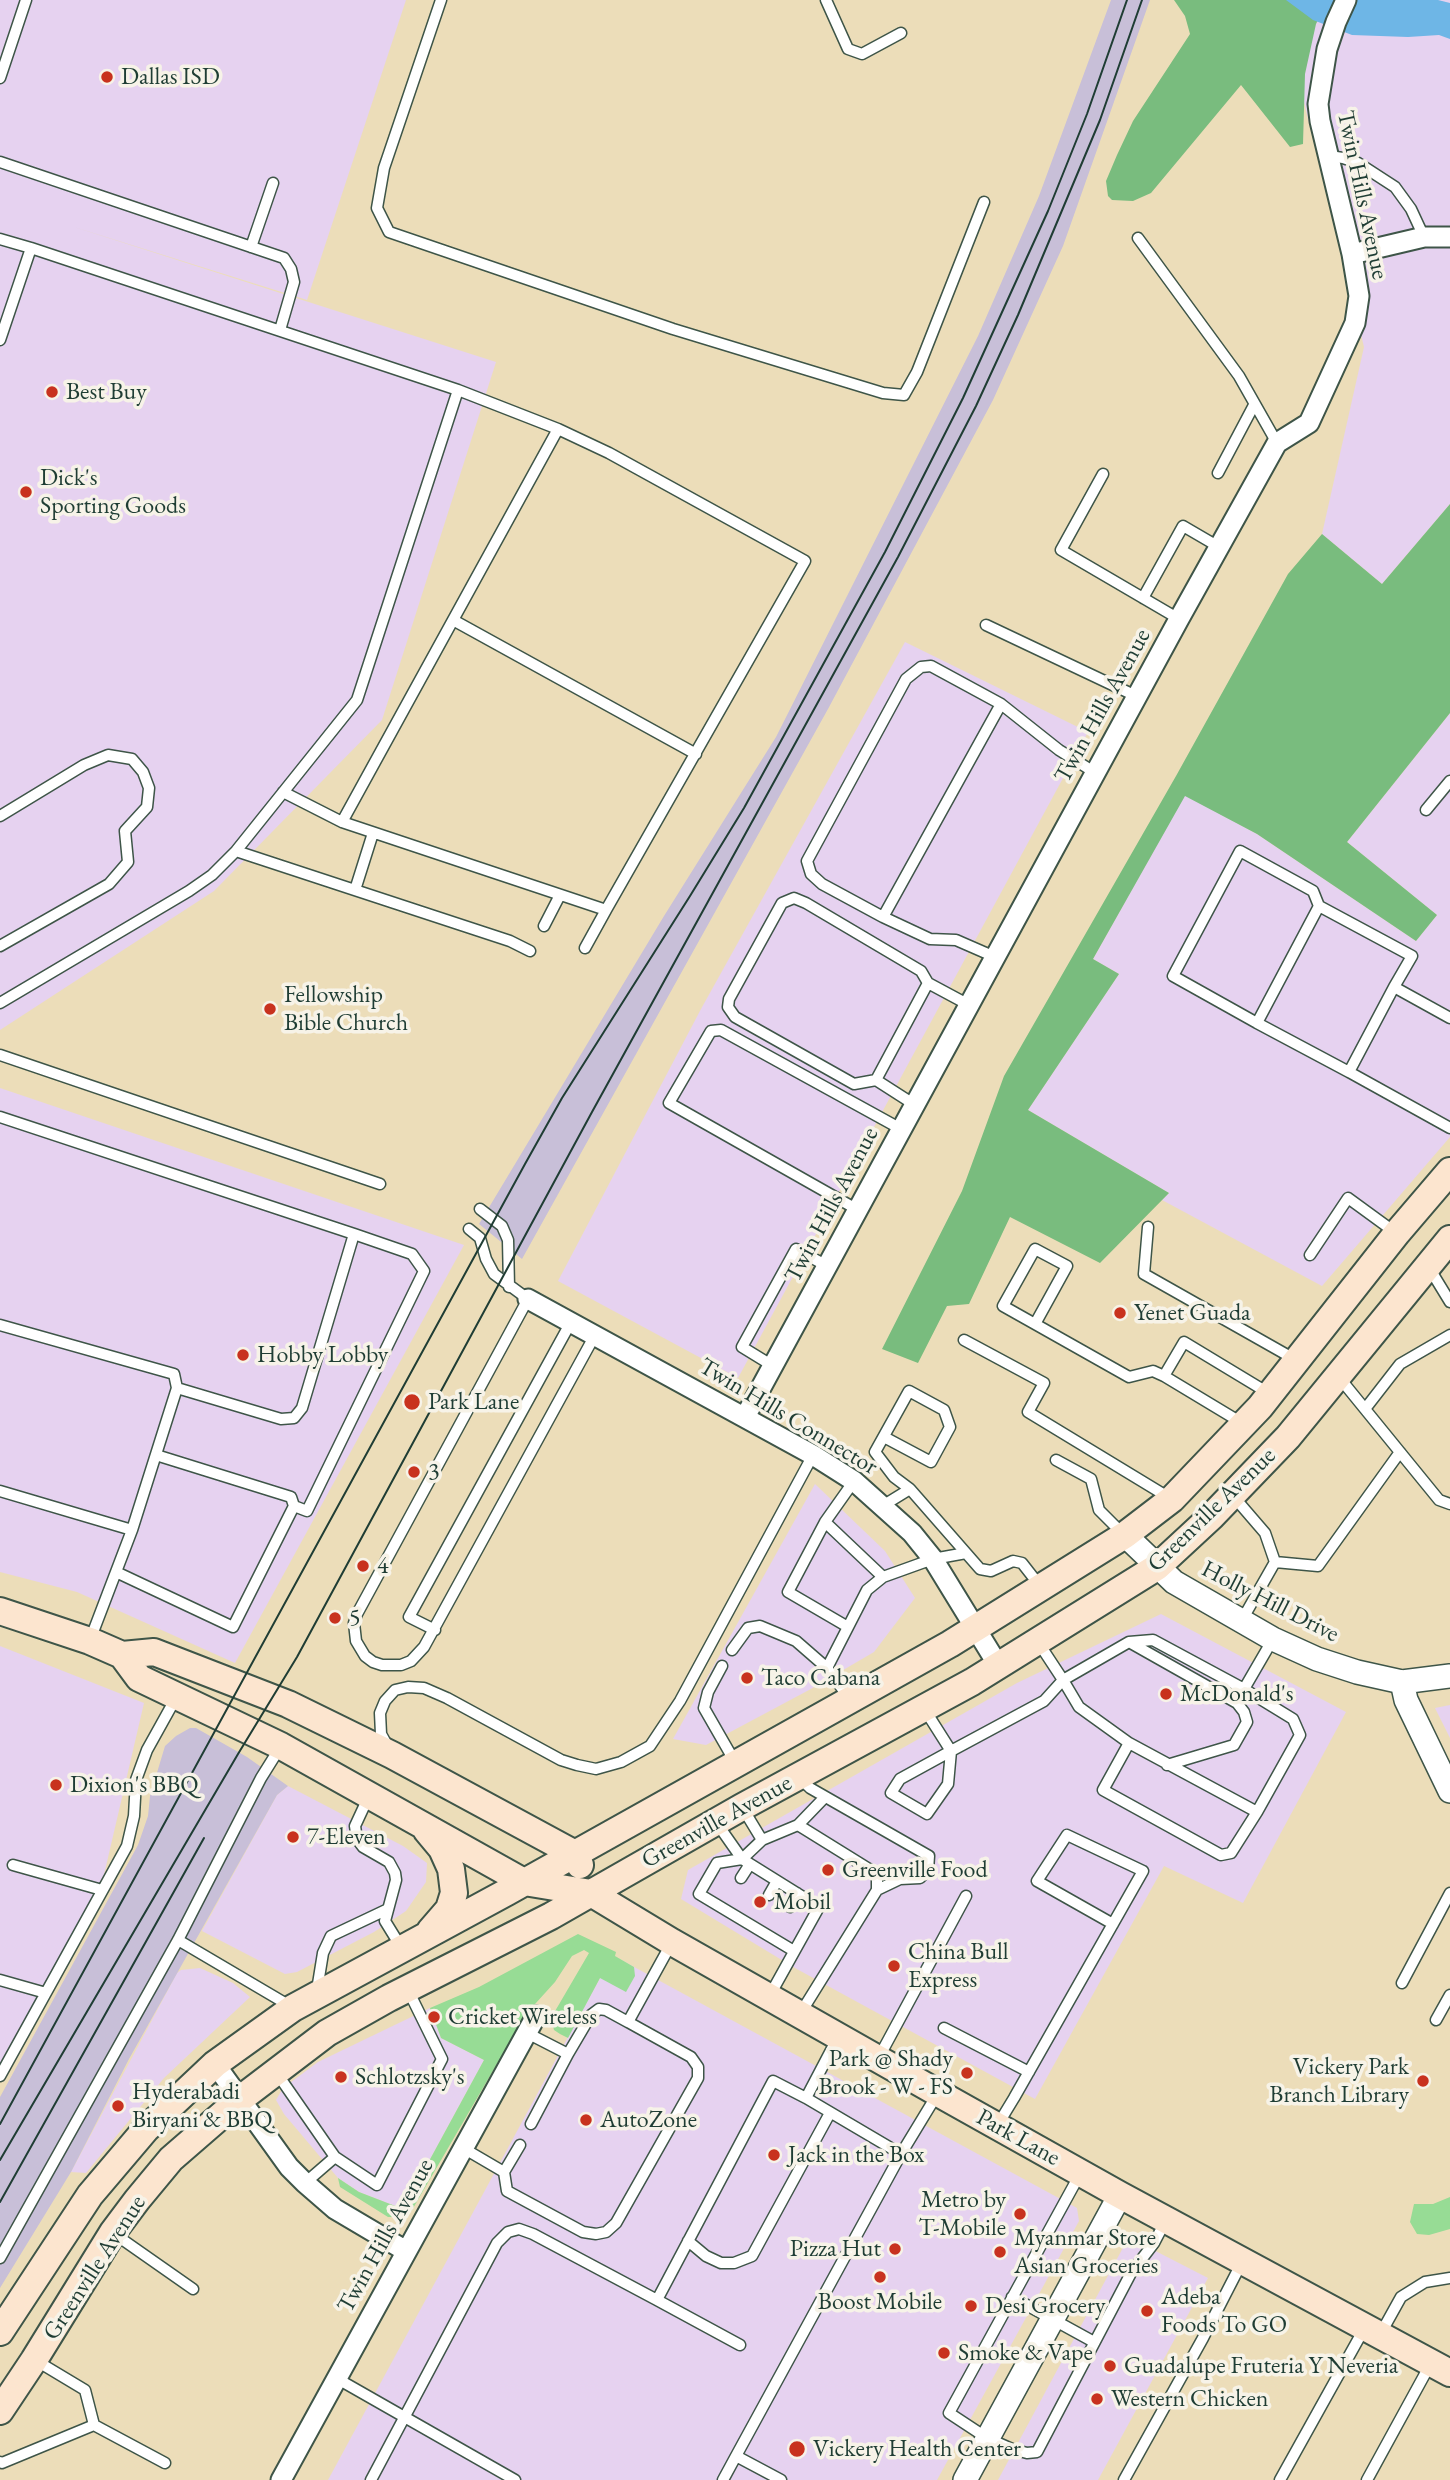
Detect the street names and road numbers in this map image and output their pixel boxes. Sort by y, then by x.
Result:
street label: Twin Hills Avenue [1330,108,1394,282]
street label: Twin Hills Avenue [1049,624,1157,788]
street label: Twin Hills Avenue [779,1122,885,1288]
street label: Twin Hills Connector [693,1352,883,1482]
street label: Greenville Avenue [1142,1442,1282,1578]
street label: Holly Hill Drive [1196,1555,1344,1649]
street label: Greenville Avenue [637,1769,797,1875]
street label: Park Lane [971,2103,1065,2173]
street label: Twin Hills Avenue [332,2154,440,2318]
street label: Greenville Avenue [37,2190,153,2346]

